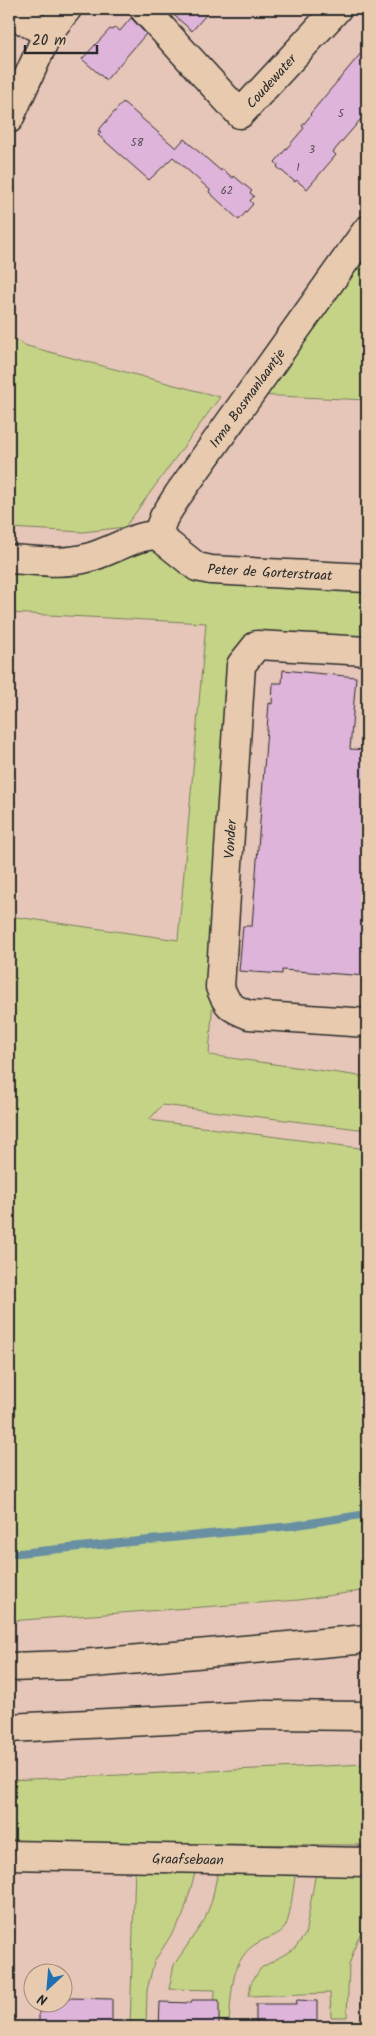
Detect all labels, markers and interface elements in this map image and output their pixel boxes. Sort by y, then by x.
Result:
scale bar [25,22,98,54]
text: 20 m [32,29,66,53]
street label: Coudewater [241,48,303,114]
house number: 5 [338,105,345,123]
house number: 58 [131,134,144,152]
house number: 3 [309,141,315,159]
house number: 1 [296,159,300,177]
house number: 62 [221,182,233,200]
street label: Irma Bosmanlaantje [204,344,292,453]
street label: Peter de Gorterstraat [207,559,334,587]
street label: Vonder [219,817,243,859]
street label: Graafsebaan [152,1848,224,1872]
north arrow [22,1964,72,2014]
text: N [34,1987,52,2011]

